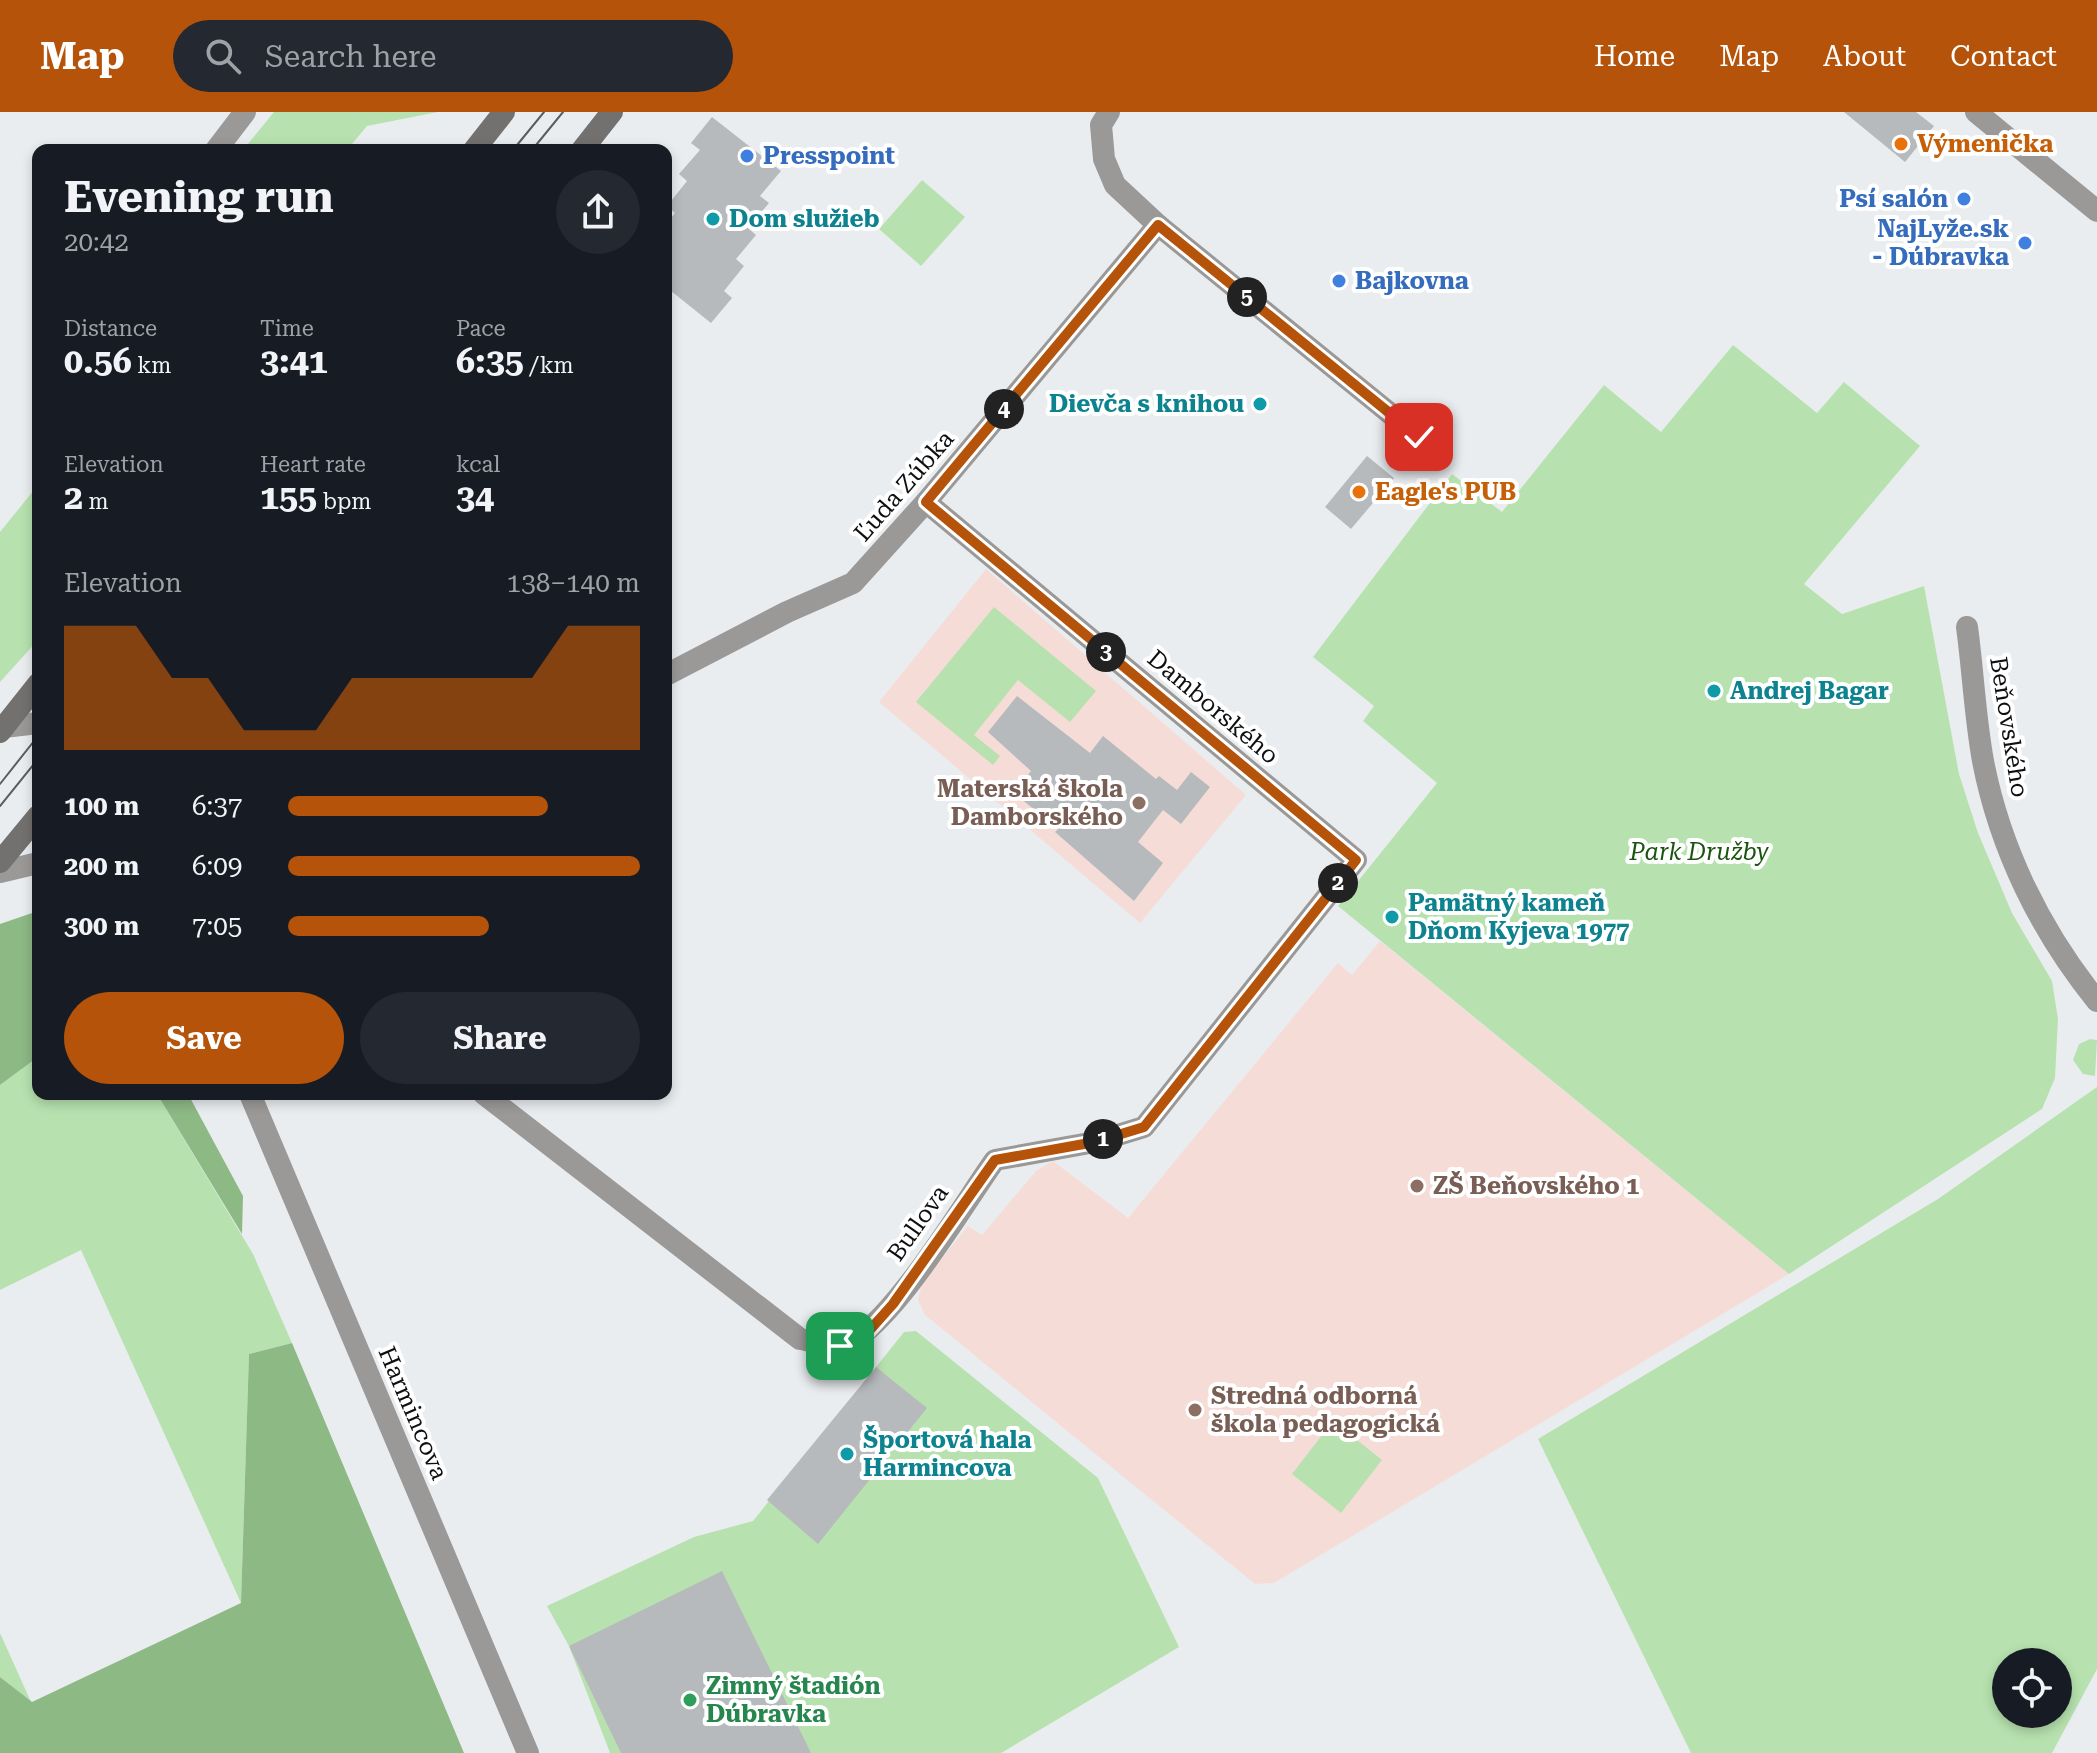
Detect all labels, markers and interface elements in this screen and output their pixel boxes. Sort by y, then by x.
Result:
search box [173,20,733,92]
text: Map [40,34,125,78]
icon: search [201,34,245,78]
text: Search here [265,39,437,74]
text: Home [1594,40,1675,73]
text: Map [1719,40,1779,73]
text: About [1823,40,1906,73]
text: Contact [1950,40,2057,73]
place label: Výmenička [1917,130,2053,158]
marker: Výmenička [1892,135,1910,153]
place label: Presspoint [763,142,895,170]
marker: Presspoint [738,147,756,165]
button: share [556,170,640,254]
text: Evening run [64,171,334,223]
place label: Psí salón [1839,185,1948,213]
marker: Psí salón [1955,190,1973,208]
place label: Dom služieb [729,205,880,233]
marker: Dom služieb [704,210,722,228]
place label: NajLyže.sk - Dúbravka [1872,215,2009,271]
text: 20:42 [64,227,129,257]
marker: NajLyže.sk - Dúbravka [2016,234,2034,252]
place label: Bajkovna [1355,267,1469,295]
marker: Bajkovna [1330,272,1348,290]
pin: 5 [1227,277,1267,317]
text: 5 [1241,284,1253,309]
text: Distance [64,316,157,341]
text: Time [260,316,314,341]
text: Pace [456,316,506,341]
text: 0.56 [64,341,132,381]
text: 3:41 [260,341,328,381]
text: 6:35 [456,341,524,381]
text: km [132,353,171,378]
text: /km [524,353,574,378]
pin: 4 [984,389,1024,429]
place label: Dievča s knihou [1049,390,1244,418]
marker: Dievča s knihou [1251,395,1269,413]
text: 4 [998,396,1010,421]
pin [1385,403,1453,471]
icon: check [1397,415,1441,459]
street label: Ľuda Zúbka [848,425,960,547]
text: Elevation [64,452,164,477]
text: Heart rate [260,452,366,477]
text: kcal [456,452,500,477]
text: 2 [64,477,83,517]
text: 155 [260,477,317,517]
text: 34 [456,477,494,517]
place label: Eagle's PUB [1375,478,1516,506]
marker: Eagle's PUB [1350,483,1368,501]
text: m [83,489,109,514]
text: bpm [317,489,371,514]
text: Elevation [64,568,182,598]
text: 138–140 m [507,568,640,598]
pin: 3 [1086,632,1126,672]
text: 3 [1100,639,1112,664]
street label: Damborského [1142,644,1284,770]
street label: Beňovského [1984,655,2034,799]
place label: Andrej Bagar [1730,677,1889,705]
marker: Andrej Bagar [1705,682,1723,700]
place label: Materská škola Damborského [937,775,1123,831]
text: 100 m [64,791,139,821]
text: 6:37 [192,791,242,821]
marker: Materská škola Damborského [1130,794,1148,812]
park label: Park Družby [1628,838,1769,866]
text: 200 m [64,851,139,881]
text: 6:09 [192,851,242,881]
pin: 2 [1318,863,1358,903]
text: 2 [1332,870,1344,895]
place label: Pamätný kameň Dňom Kyjeva 1977 [1408,889,1630,945]
marker: Pamätný kameň Dňom Kyjeva 1977 [1383,908,1401,926]
text: 300 m [64,911,139,941]
text: 7:05 [192,911,242,941]
button: Save [64,992,344,1084]
button: Share [360,992,640,1084]
pin: 1 [1083,1119,1123,1159]
text: 1 [1097,1126,1109,1151]
place label: ZŠ Beňovského 1 [1433,1171,1639,1200]
marker: ZŠ Beňovského 1 [1408,1177,1426,1195]
street label: Bullova [882,1180,954,1266]
pin [806,1312,874,1380]
icon: arrive [818,1324,862,1368]
street label: Harmincova [372,1342,454,1484]
place label: Stredná odborná škola pedagogická [1211,1382,1440,1438]
marker: Stredná odborná škola pedagogická [1186,1401,1204,1419]
place label: Športová hala Harmincova [863,1425,1032,1482]
marker: Športová hala Harmincova [838,1445,856,1463]
map controls [1992,1648,2072,1728]
button: locate [1992,1648,2072,1728]
place label: Zimný štadión Dúbravka [706,1672,881,1728]
marker: Zimný štadión Dúbravka [681,1691,699,1709]

